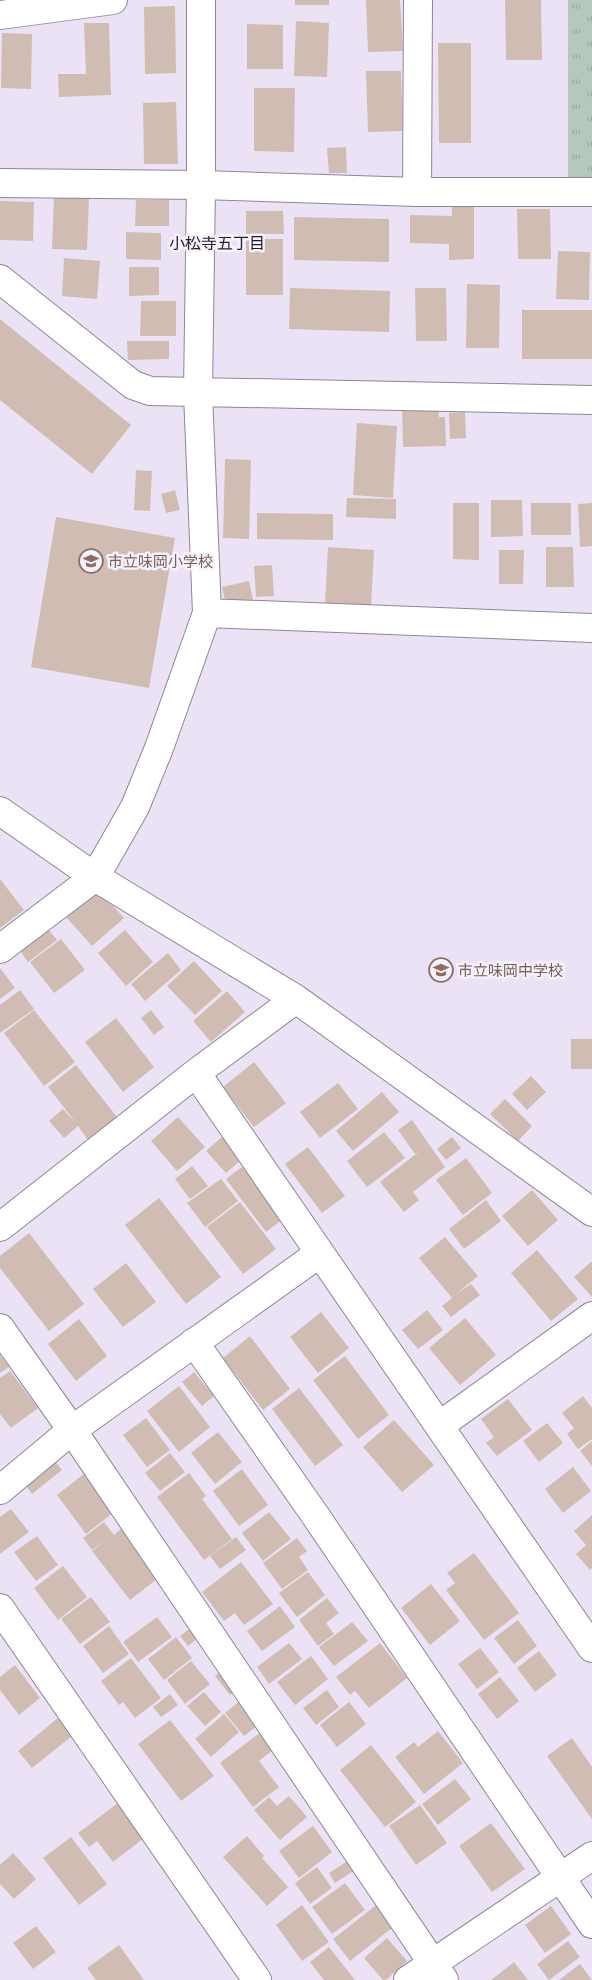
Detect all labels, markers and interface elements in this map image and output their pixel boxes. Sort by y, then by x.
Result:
district label: 小松寺五丁目 [169,232,265,254]
school or university icon: 市立味岡小学校 [78,548,104,574]
place label: 市立味岡小学校 [108,551,213,572]
school or university icon: 市立味岡中学校 [428,957,454,983]
place label: 市立味岡中学校 [458,960,563,981]

